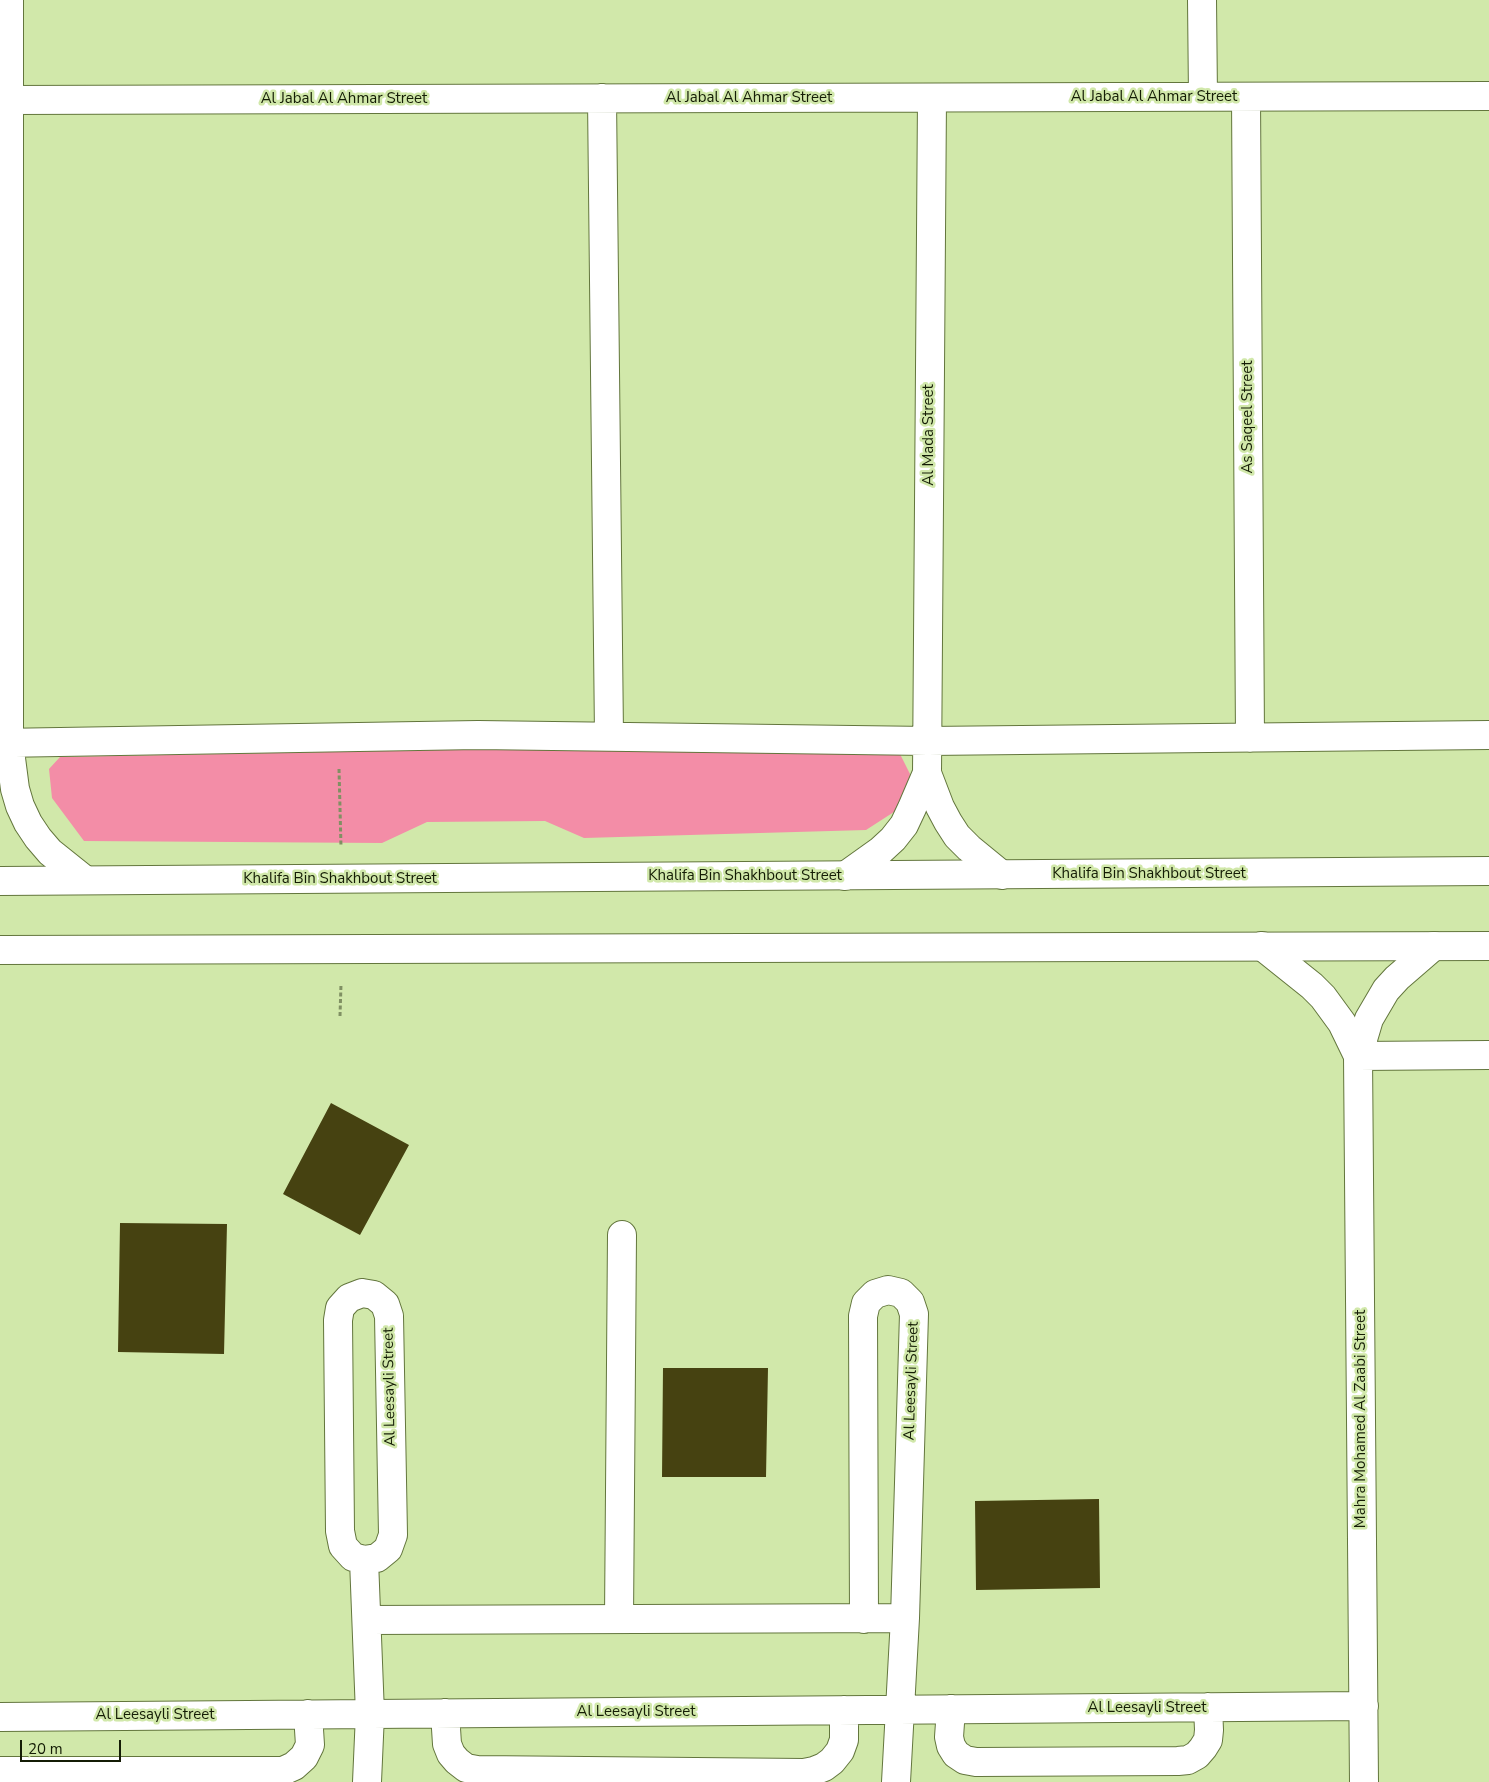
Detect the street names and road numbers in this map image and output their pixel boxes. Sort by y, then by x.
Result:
street label: Al Jabal Al Ahmar Street [1071,88,1237,106]
street label: Al Jabal Al Ahmar Street [666,89,832,107]
street label: Al Jabal Al Ahmar Street [261,90,427,108]
street label: As Saqeel Street [1239,360,1257,474]
street label: Al Mada Street [920,384,938,486]
street label: Khalifa Bin Shakhbout Street [1052,865,1246,883]
street label: Khalifa Bin Shakhbout Street [648,867,842,885]
street label: Khalifa Bin Shakhbout Street [243,870,437,888]
street label: Mahra Mohamed Al Zaabi Street [1352,1310,1370,1528]
street label: Al Leesayli Street [901,1321,923,1441]
street label: Al Leesayli Street [380,1327,400,1447]
street label: Al Leesayli Street [1088,1699,1206,1717]
street label: Al Leesayli Street [577,1703,695,1721]
street label: Al Leesayli Street [96,1706,214,1724]

